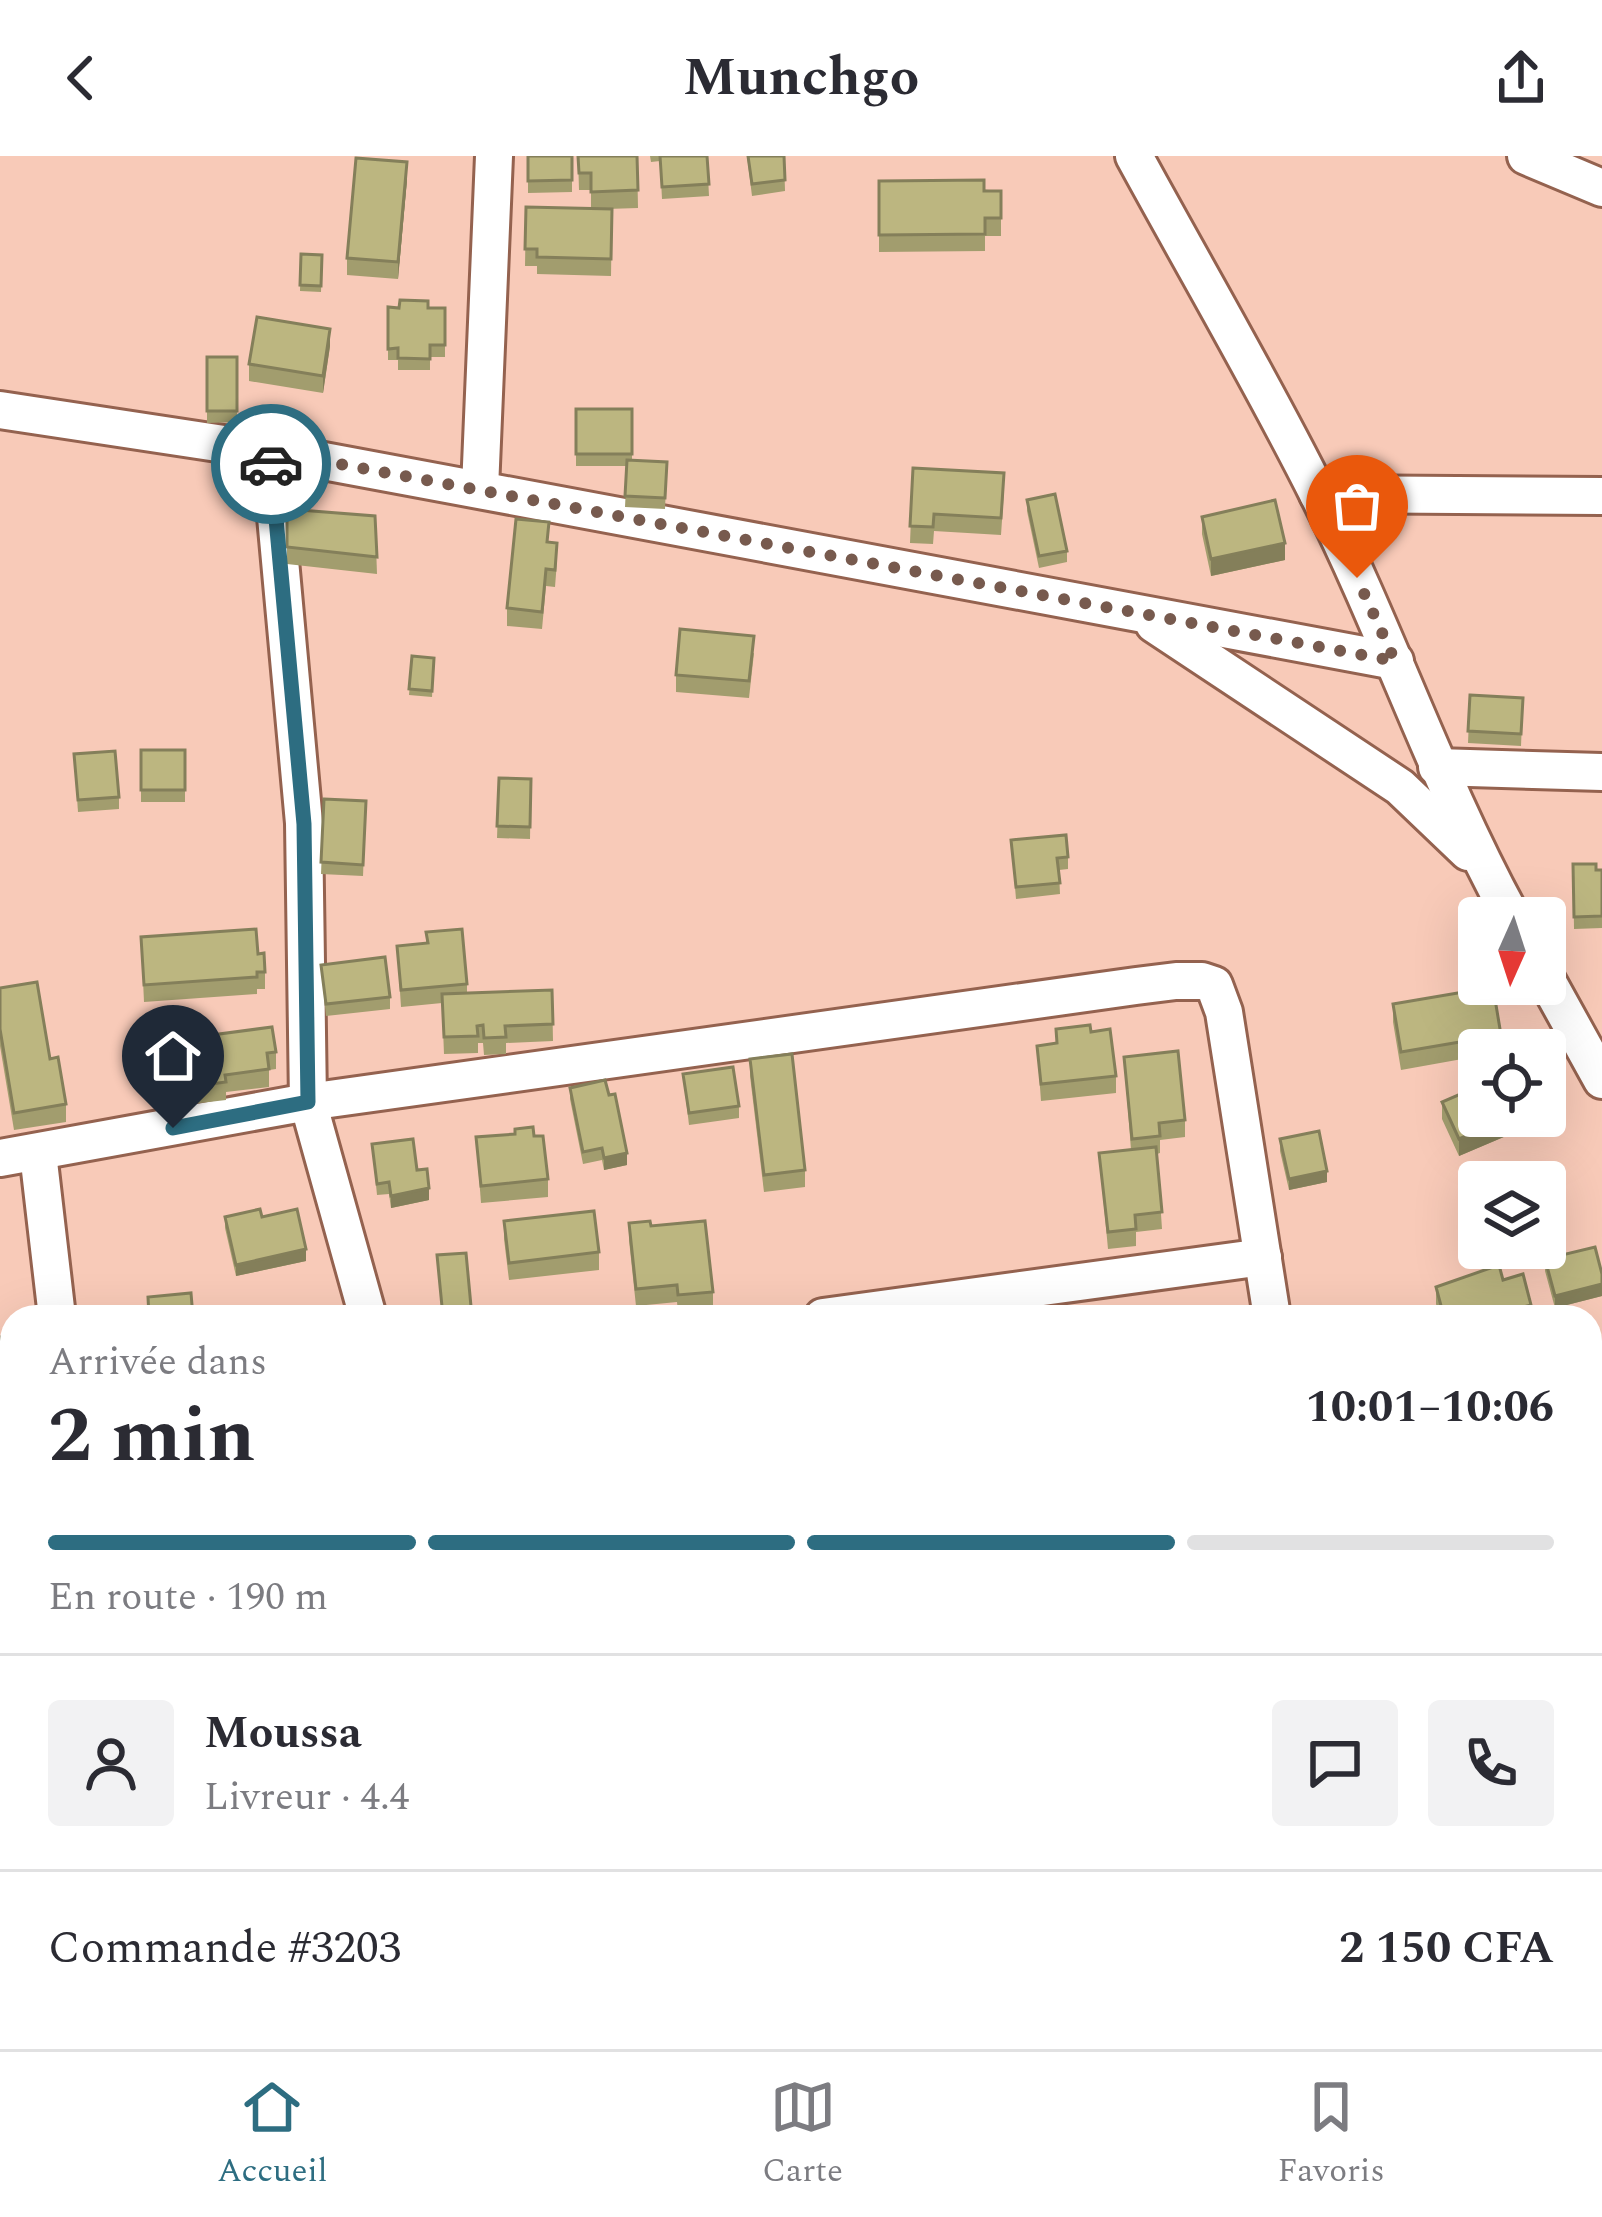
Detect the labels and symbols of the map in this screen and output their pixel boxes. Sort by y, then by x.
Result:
courier [211,404,331,524]
pin [1306,455,1408,578]
north arrow [1458,897,1566,1005]
pin [122,1005,224,1128]

